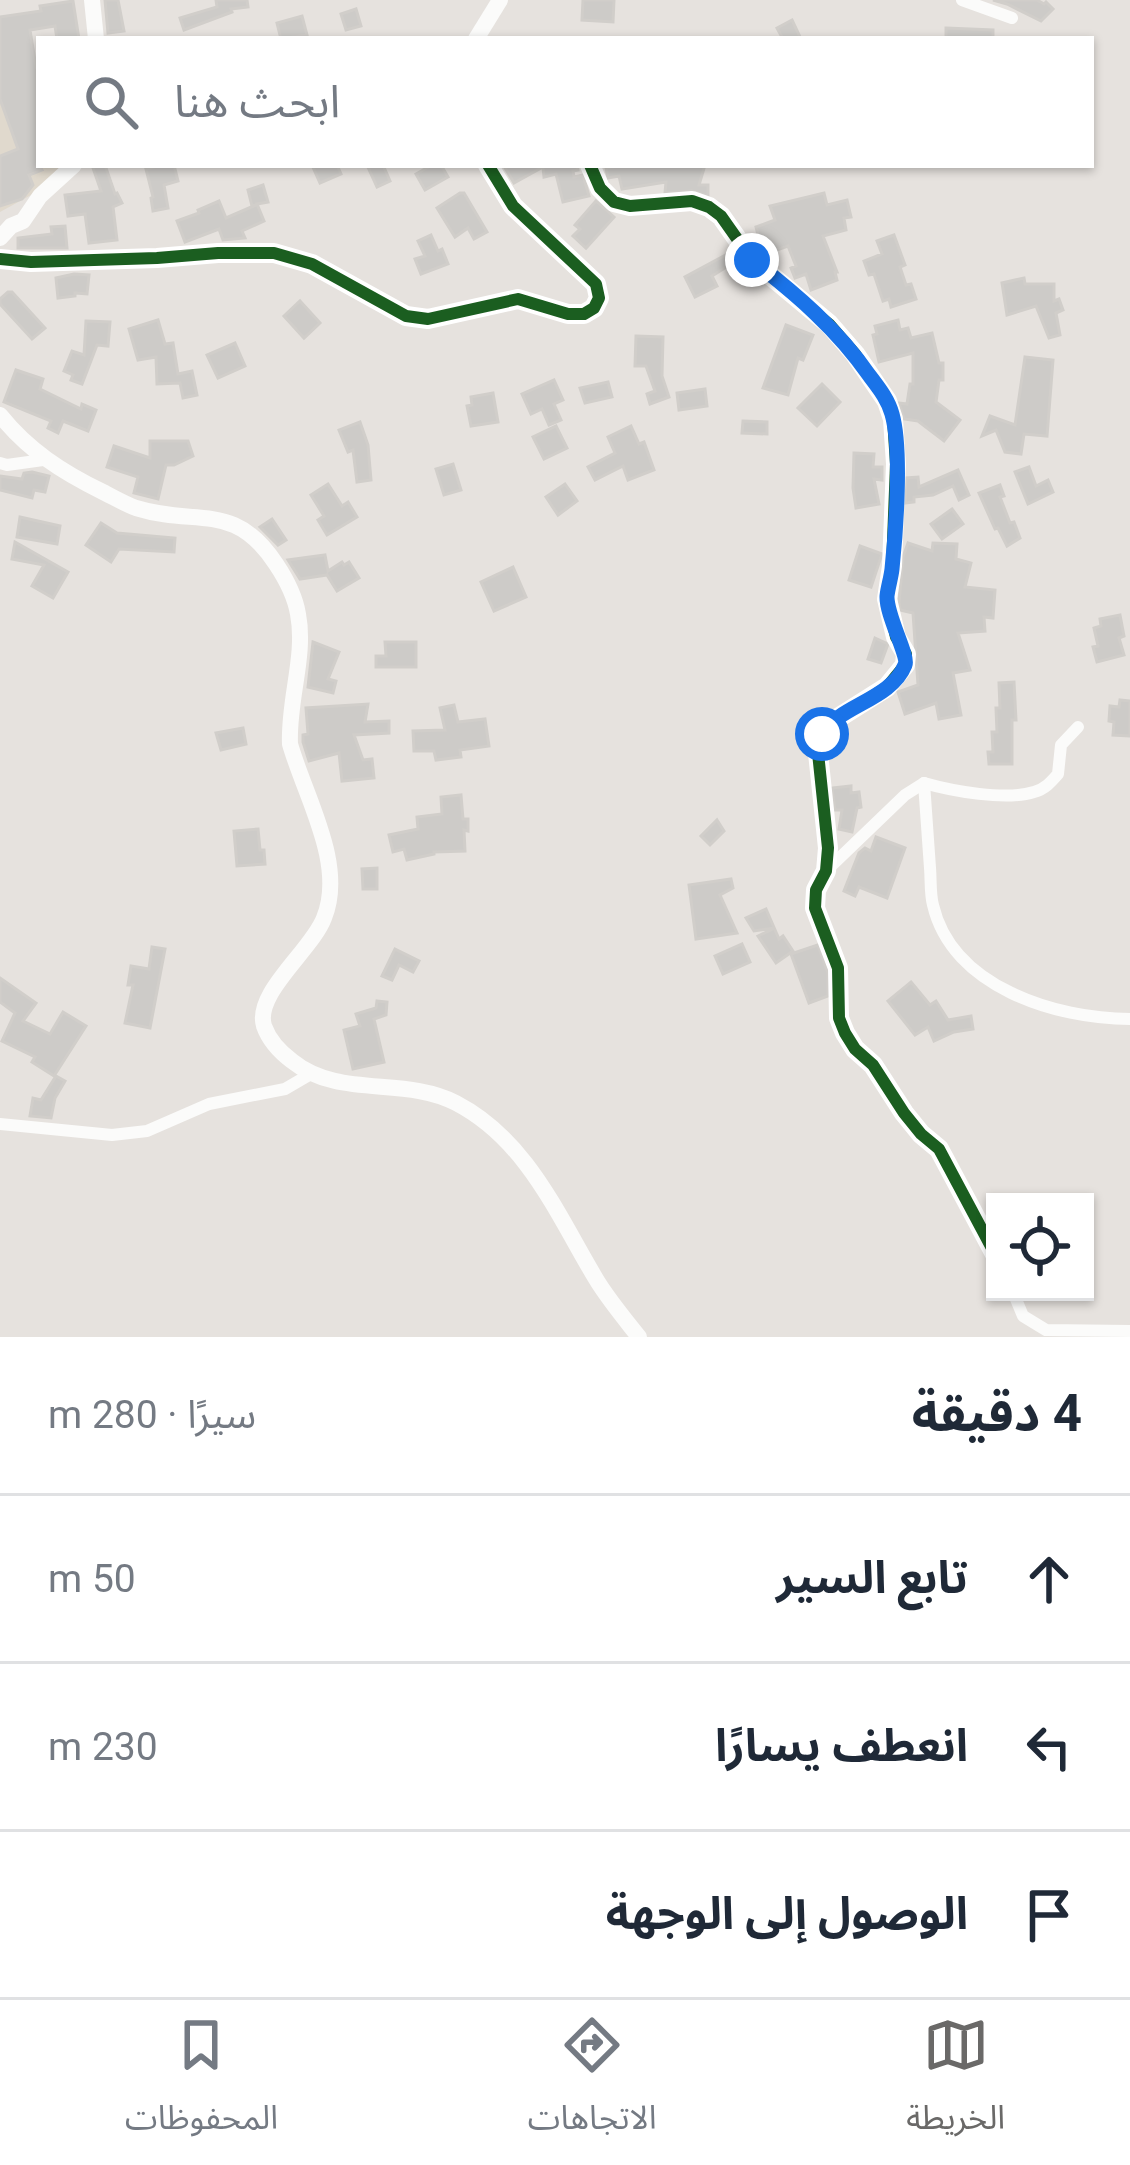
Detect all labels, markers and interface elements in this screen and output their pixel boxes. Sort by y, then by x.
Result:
search box [36,36,1094,168]
icon: search [78,69,144,135]
text: ابحث هنا [174,75,340,128]
route end [725,233,779,287]
route start [795,707,849,761]
map controls [986,1193,1094,1301]
button: locate [986,1193,1094,1301]
text: 4 دقيقة [912,1384,1082,1443]
text: سيرًا · 280 m [48,1392,256,1438]
icon: ahead [1016,1546,1082,1612]
text: تابع السير [776,1551,968,1604]
text: 50 m [48,1556,136,1602]
icon: left [1016,1714,1082,1780]
text: انعطف يسارًا [715,1719,968,1772]
text: 230 m [48,1724,158,1770]
icon: arrive [1016,1882,1082,1948]
text: الوصول إلى الوجهة [606,1887,968,1940]
tab: المحفوظات [125,2012,278,2153]
tab: الاتجاهات [528,2012,657,2153]
tab: الخريطة [906,2012,1005,2153]

